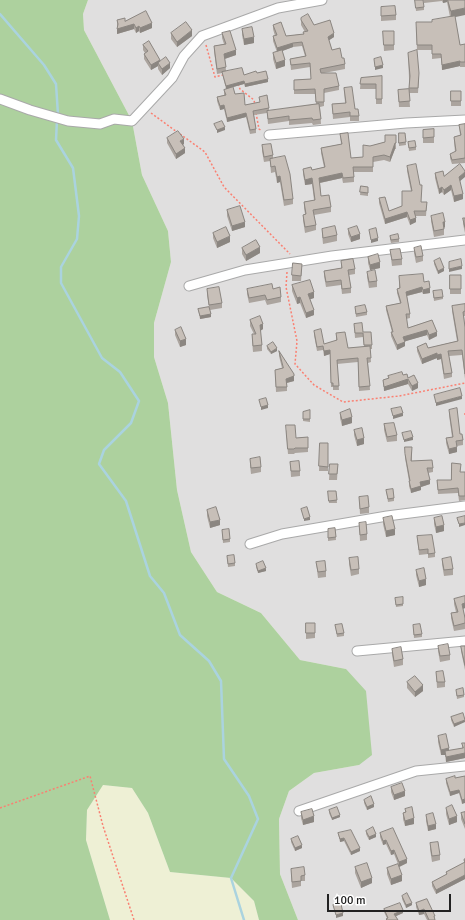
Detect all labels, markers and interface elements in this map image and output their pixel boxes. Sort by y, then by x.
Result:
scale bar [329,886,453,912]
text: 100 m [334,893,366,908]

